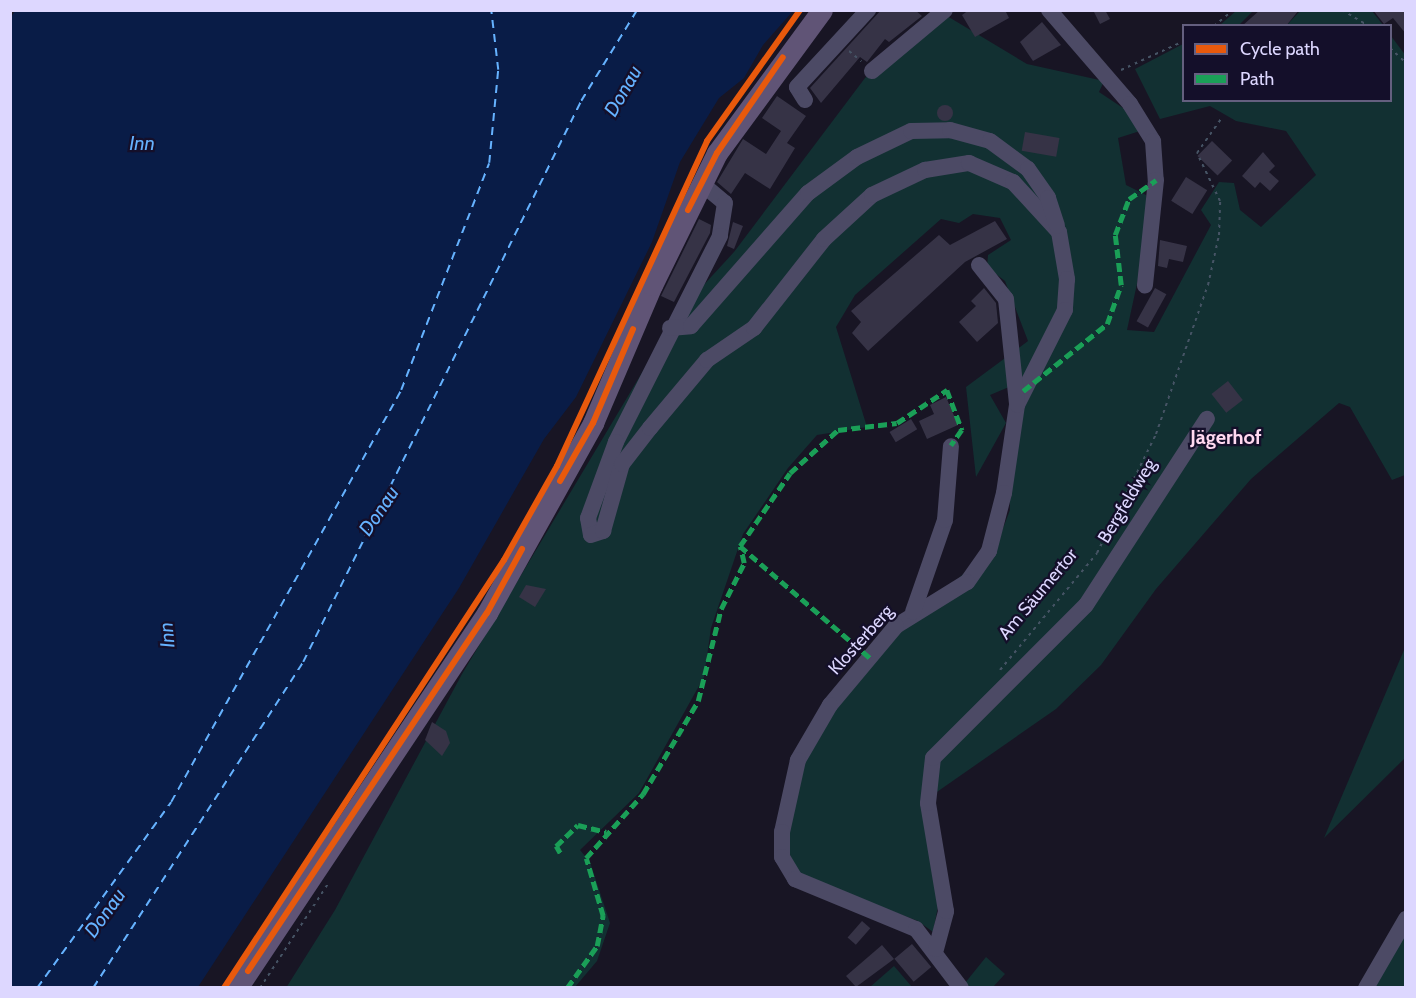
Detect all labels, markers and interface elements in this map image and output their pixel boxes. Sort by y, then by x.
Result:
legend [1182,24,1392,102]
text: Cycle path [1240,38,1320,60]
water label: Donau [599,61,647,121]
text: Path [1240,68,1274,90]
water label: Inn [129,131,155,155]
district label: Jägerhof [1190,425,1262,449]
street label: Bergfeldweg [1093,455,1161,547]
water label: Donau [354,482,404,540]
street label: Am Säumertor [994,544,1082,644]
street label: Klosterberg [824,601,898,679]
water label: Inn [154,621,180,649]
water label: Donau [79,884,131,942]

